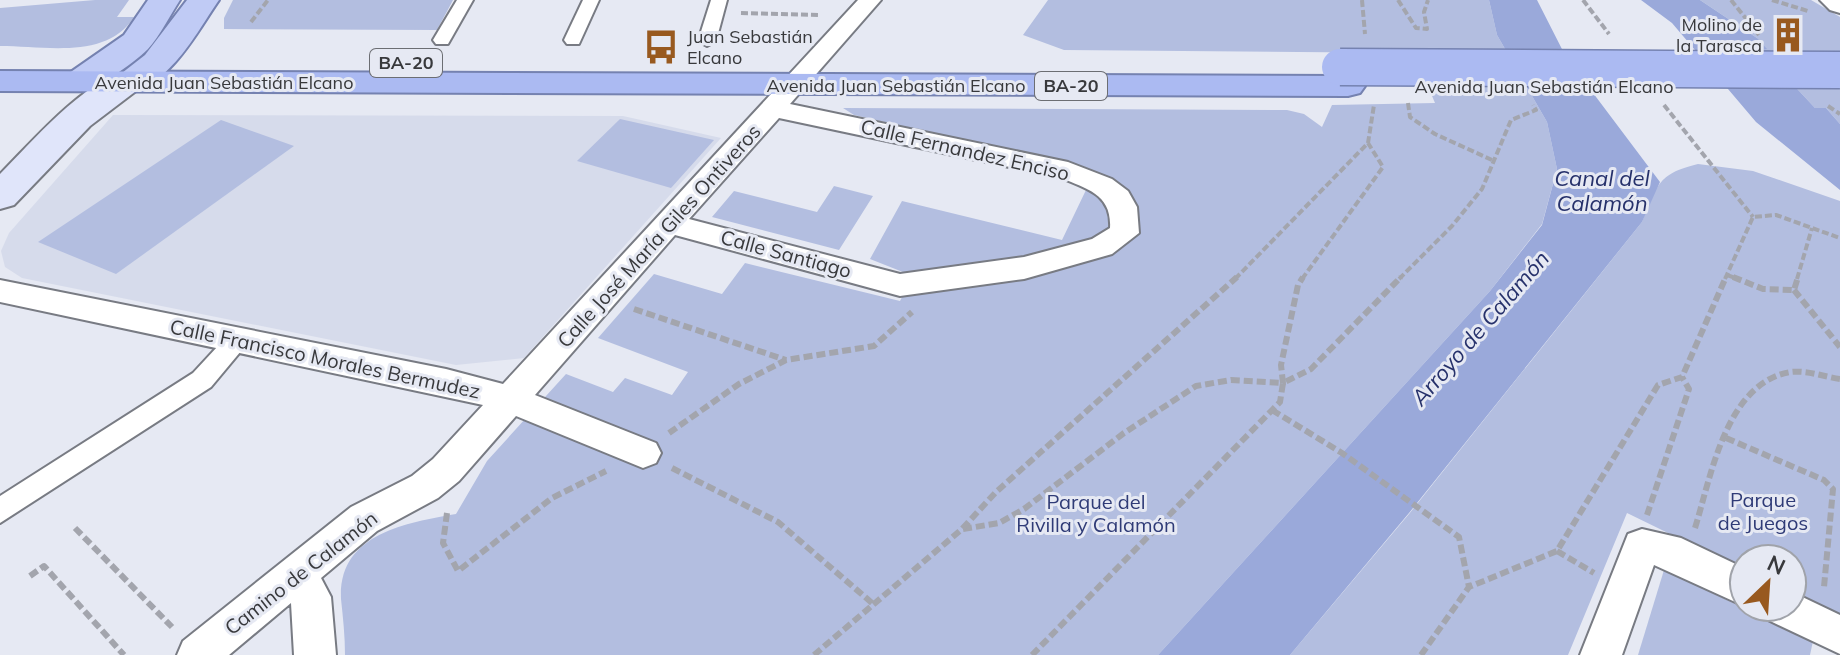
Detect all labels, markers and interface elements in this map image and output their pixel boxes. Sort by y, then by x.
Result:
place label: Molino de la Tarasca [1676,13,1762,57]
building icon: Molino de la Tarasca [1769,16,1807,54]
place label: Juan Sebastián Elcano [687,25,813,69]
bus stop icon: Juan Sebastián Elcano [642,28,680,66]
road number: BA-20 [370,49,442,77]
street label: Avenida Juan Sebastián Elcano [95,71,353,94]
road number: BA-20 [1035,72,1107,100]
street label: Avenida Juan Sebastián Elcano [767,74,1025,97]
street label: Avenida Juan Sebastián Elcano [1415,75,1673,98]
street label: Calle Fernandez Enciso [858,113,1072,186]
street label: Calle José María Giles Ontiveros [552,119,766,353]
water label: Canal del Calamón [1554,164,1650,217]
street label: Calle Santiago [718,224,854,283]
water label: Arroyo de Calamón [1404,245,1555,412]
street label: Calle Francisco Morales Bermudez [168,313,482,404]
park label: Parque de Juegos [1718,487,1808,535]
park label: Parque del Rivilla y Calamón [1016,489,1176,537]
street label: Camino de Calamón [219,505,382,640]
north arrow [1728,543,1808,623]
text: N [1763,549,1790,581]

